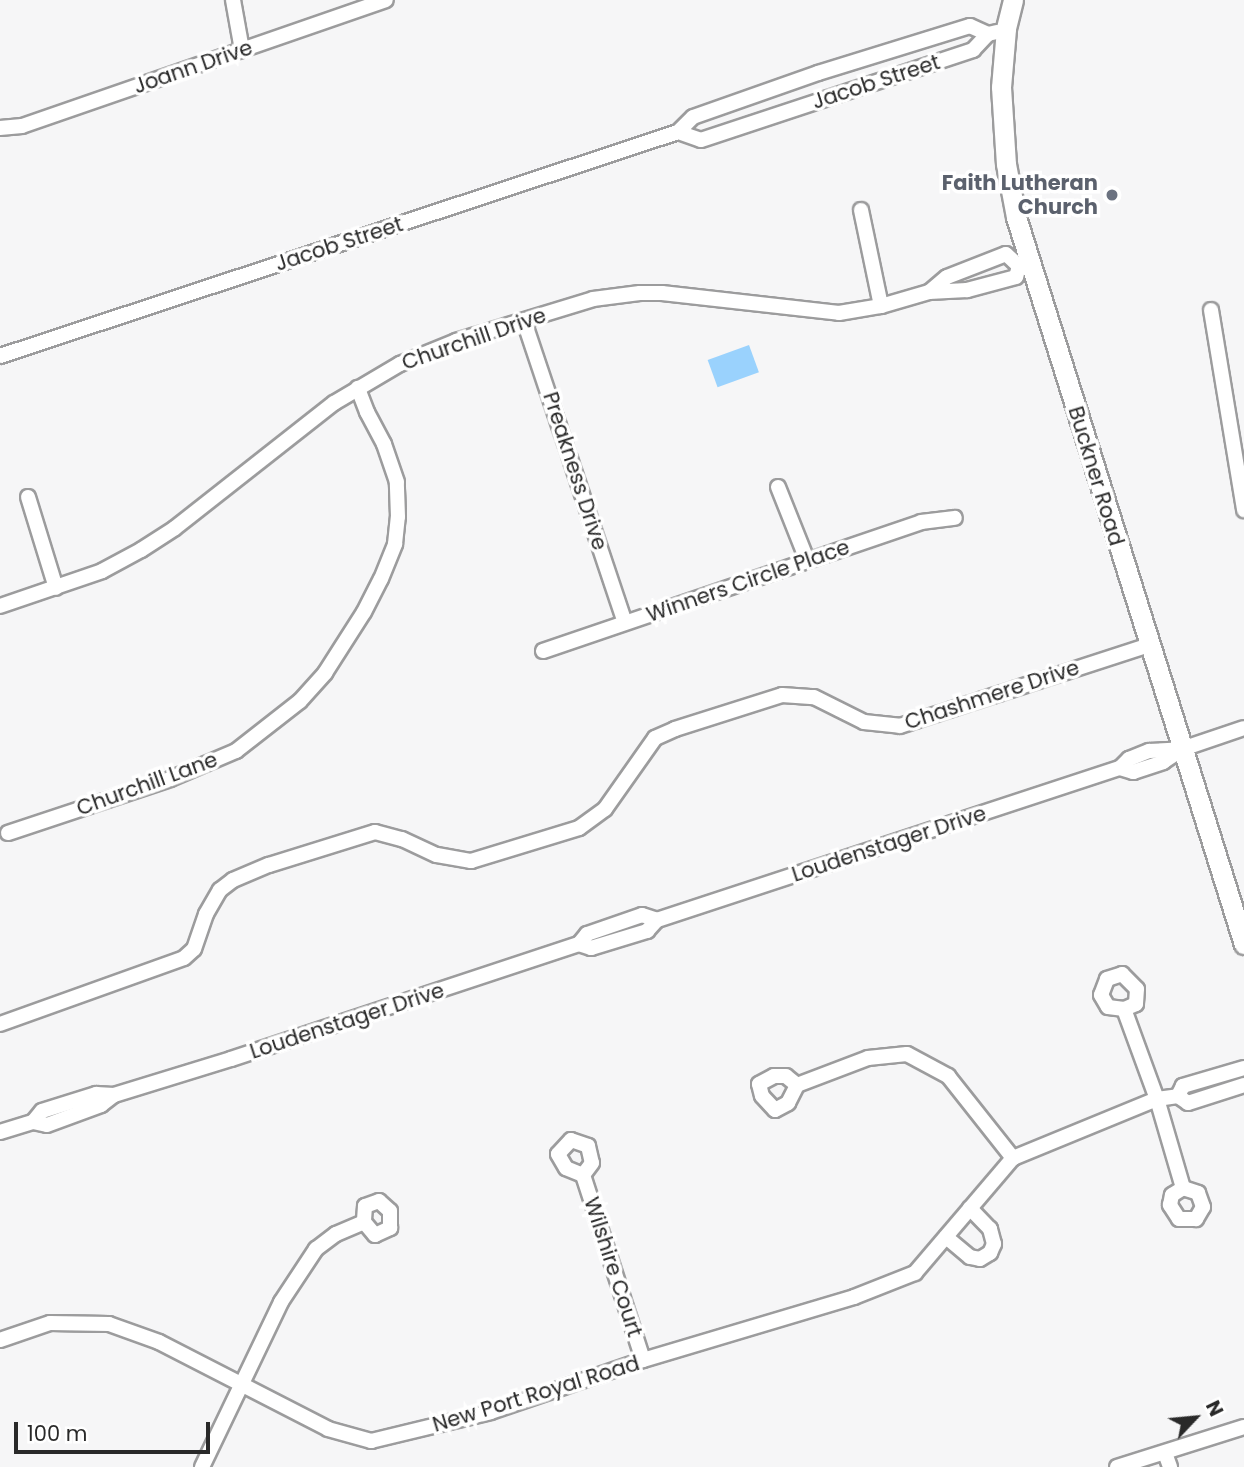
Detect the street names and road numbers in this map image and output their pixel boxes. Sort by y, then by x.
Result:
street label: Joann Drive [130,35,256,99]
street label: Jacob Street [809,49,943,115]
street label: Jacob Street [272,211,406,277]
street label: Churchill Drive [399,303,549,375]
street label: Preakness Drive [538,389,612,553]
street label: Buckner Road [1063,403,1129,549]
street label: Winners Circle Place [643,534,853,628]
street label: Chashmere Drive [902,655,1082,735]
street label: Churchill Lane [73,747,221,821]
street label: Loudenstager Drive [789,801,989,887]
street label: Loudenstager Drive [247,978,447,1064]
street label: Wilshire Court [579,1194,647,1340]
street label: New Port Royal Road [430,1351,642,1437]

